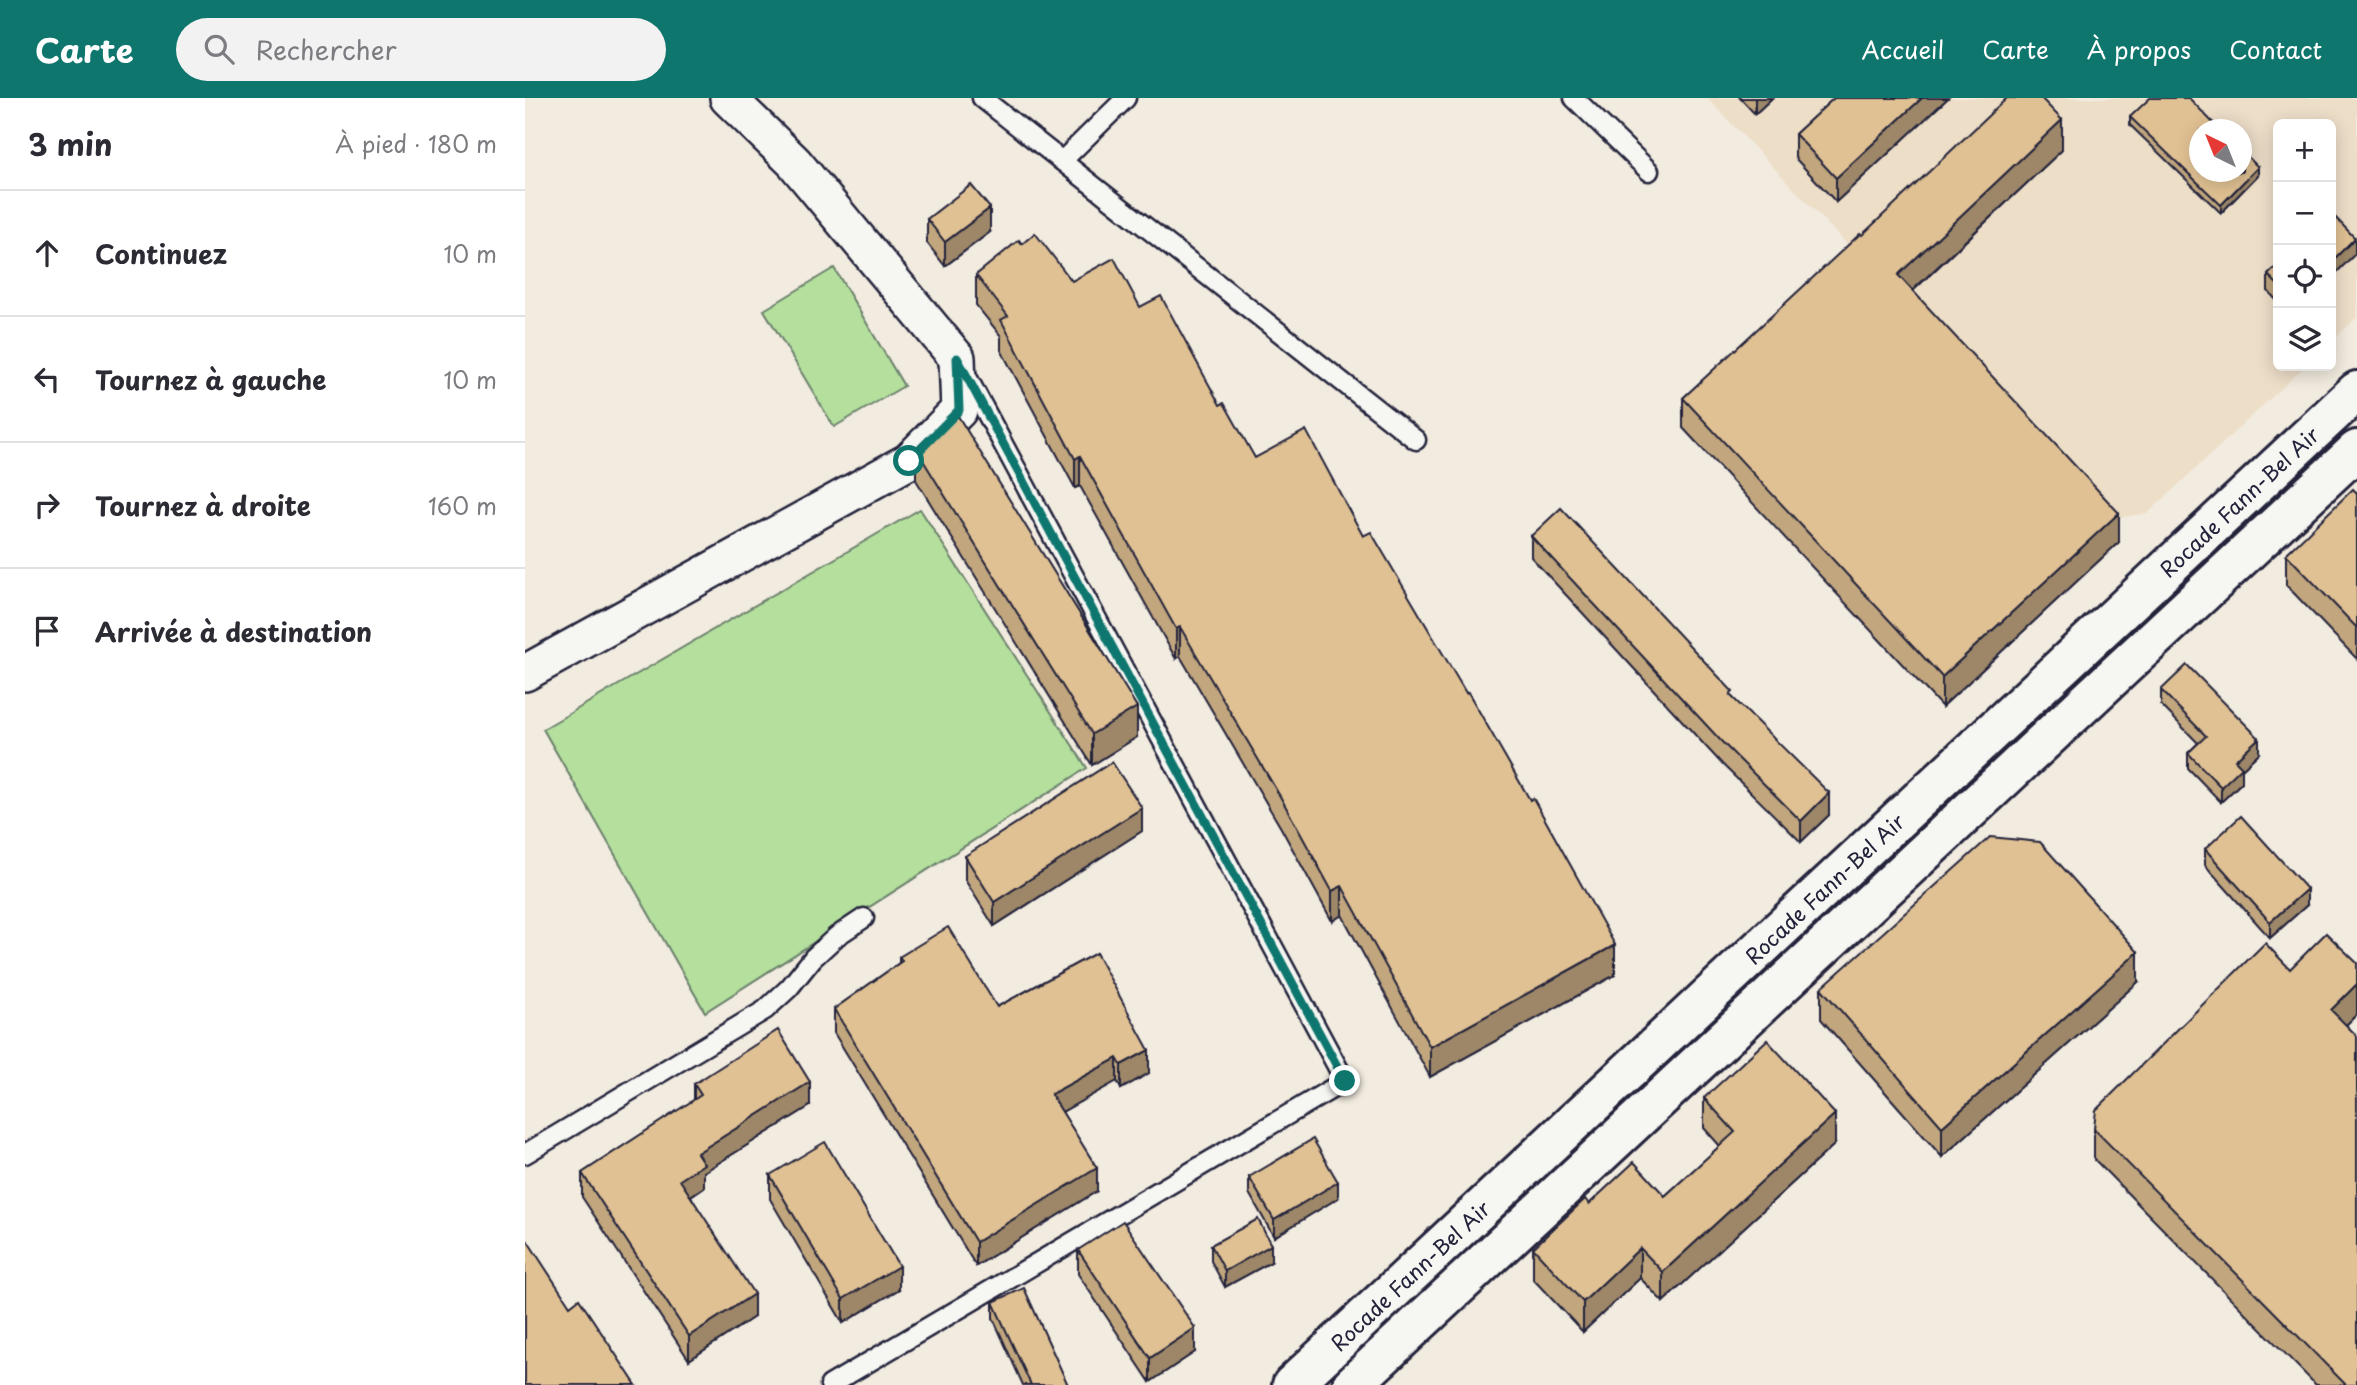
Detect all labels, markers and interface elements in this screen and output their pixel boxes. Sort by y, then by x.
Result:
search box [176,18,666,81]
text: Carte [35,24,134,74]
icon: search [200,30,238,68]
text: Rechercher [256,30,397,69]
text: Accueil [1861,31,1944,67]
text: Carte [1982,31,2049,67]
text: À propos [2087,31,2191,67]
text: Contact [2229,31,2322,67]
north arrow [2189,119,2252,182]
map controls [2273,119,2336,371]
button: + [2273,119,2336,182]
text: 3 min [28,121,113,166]
text: À pied · 180 m [335,126,497,161]
button: − [2273,182,2336,245]
icon: ahead [28,234,66,272]
text: Continuez [95,234,227,273]
text: 10 m [443,236,497,271]
button: locate [2273,245,2336,308]
button: layers [2273,308,2336,371]
icon: left [28,360,66,398]
text: Tournez à gauche [95,360,326,399]
text: 10 m [443,362,497,397]
street label: Rocade Fann-Bel Air [2152,418,2326,584]
route start [893,445,924,476]
icon: right [28,486,66,524]
text: Tournez à droite [95,486,311,525]
text: 160 m [428,488,497,523]
icon: arrive [28,612,66,650]
text: Arrivée à destination [95,612,372,651]
street label: Rocade Fann-Bel Air [1737,805,1912,971]
route end [1329,1065,1360,1096]
street label: Rocade Fann-Bel Air [1323,1192,1497,1358]

